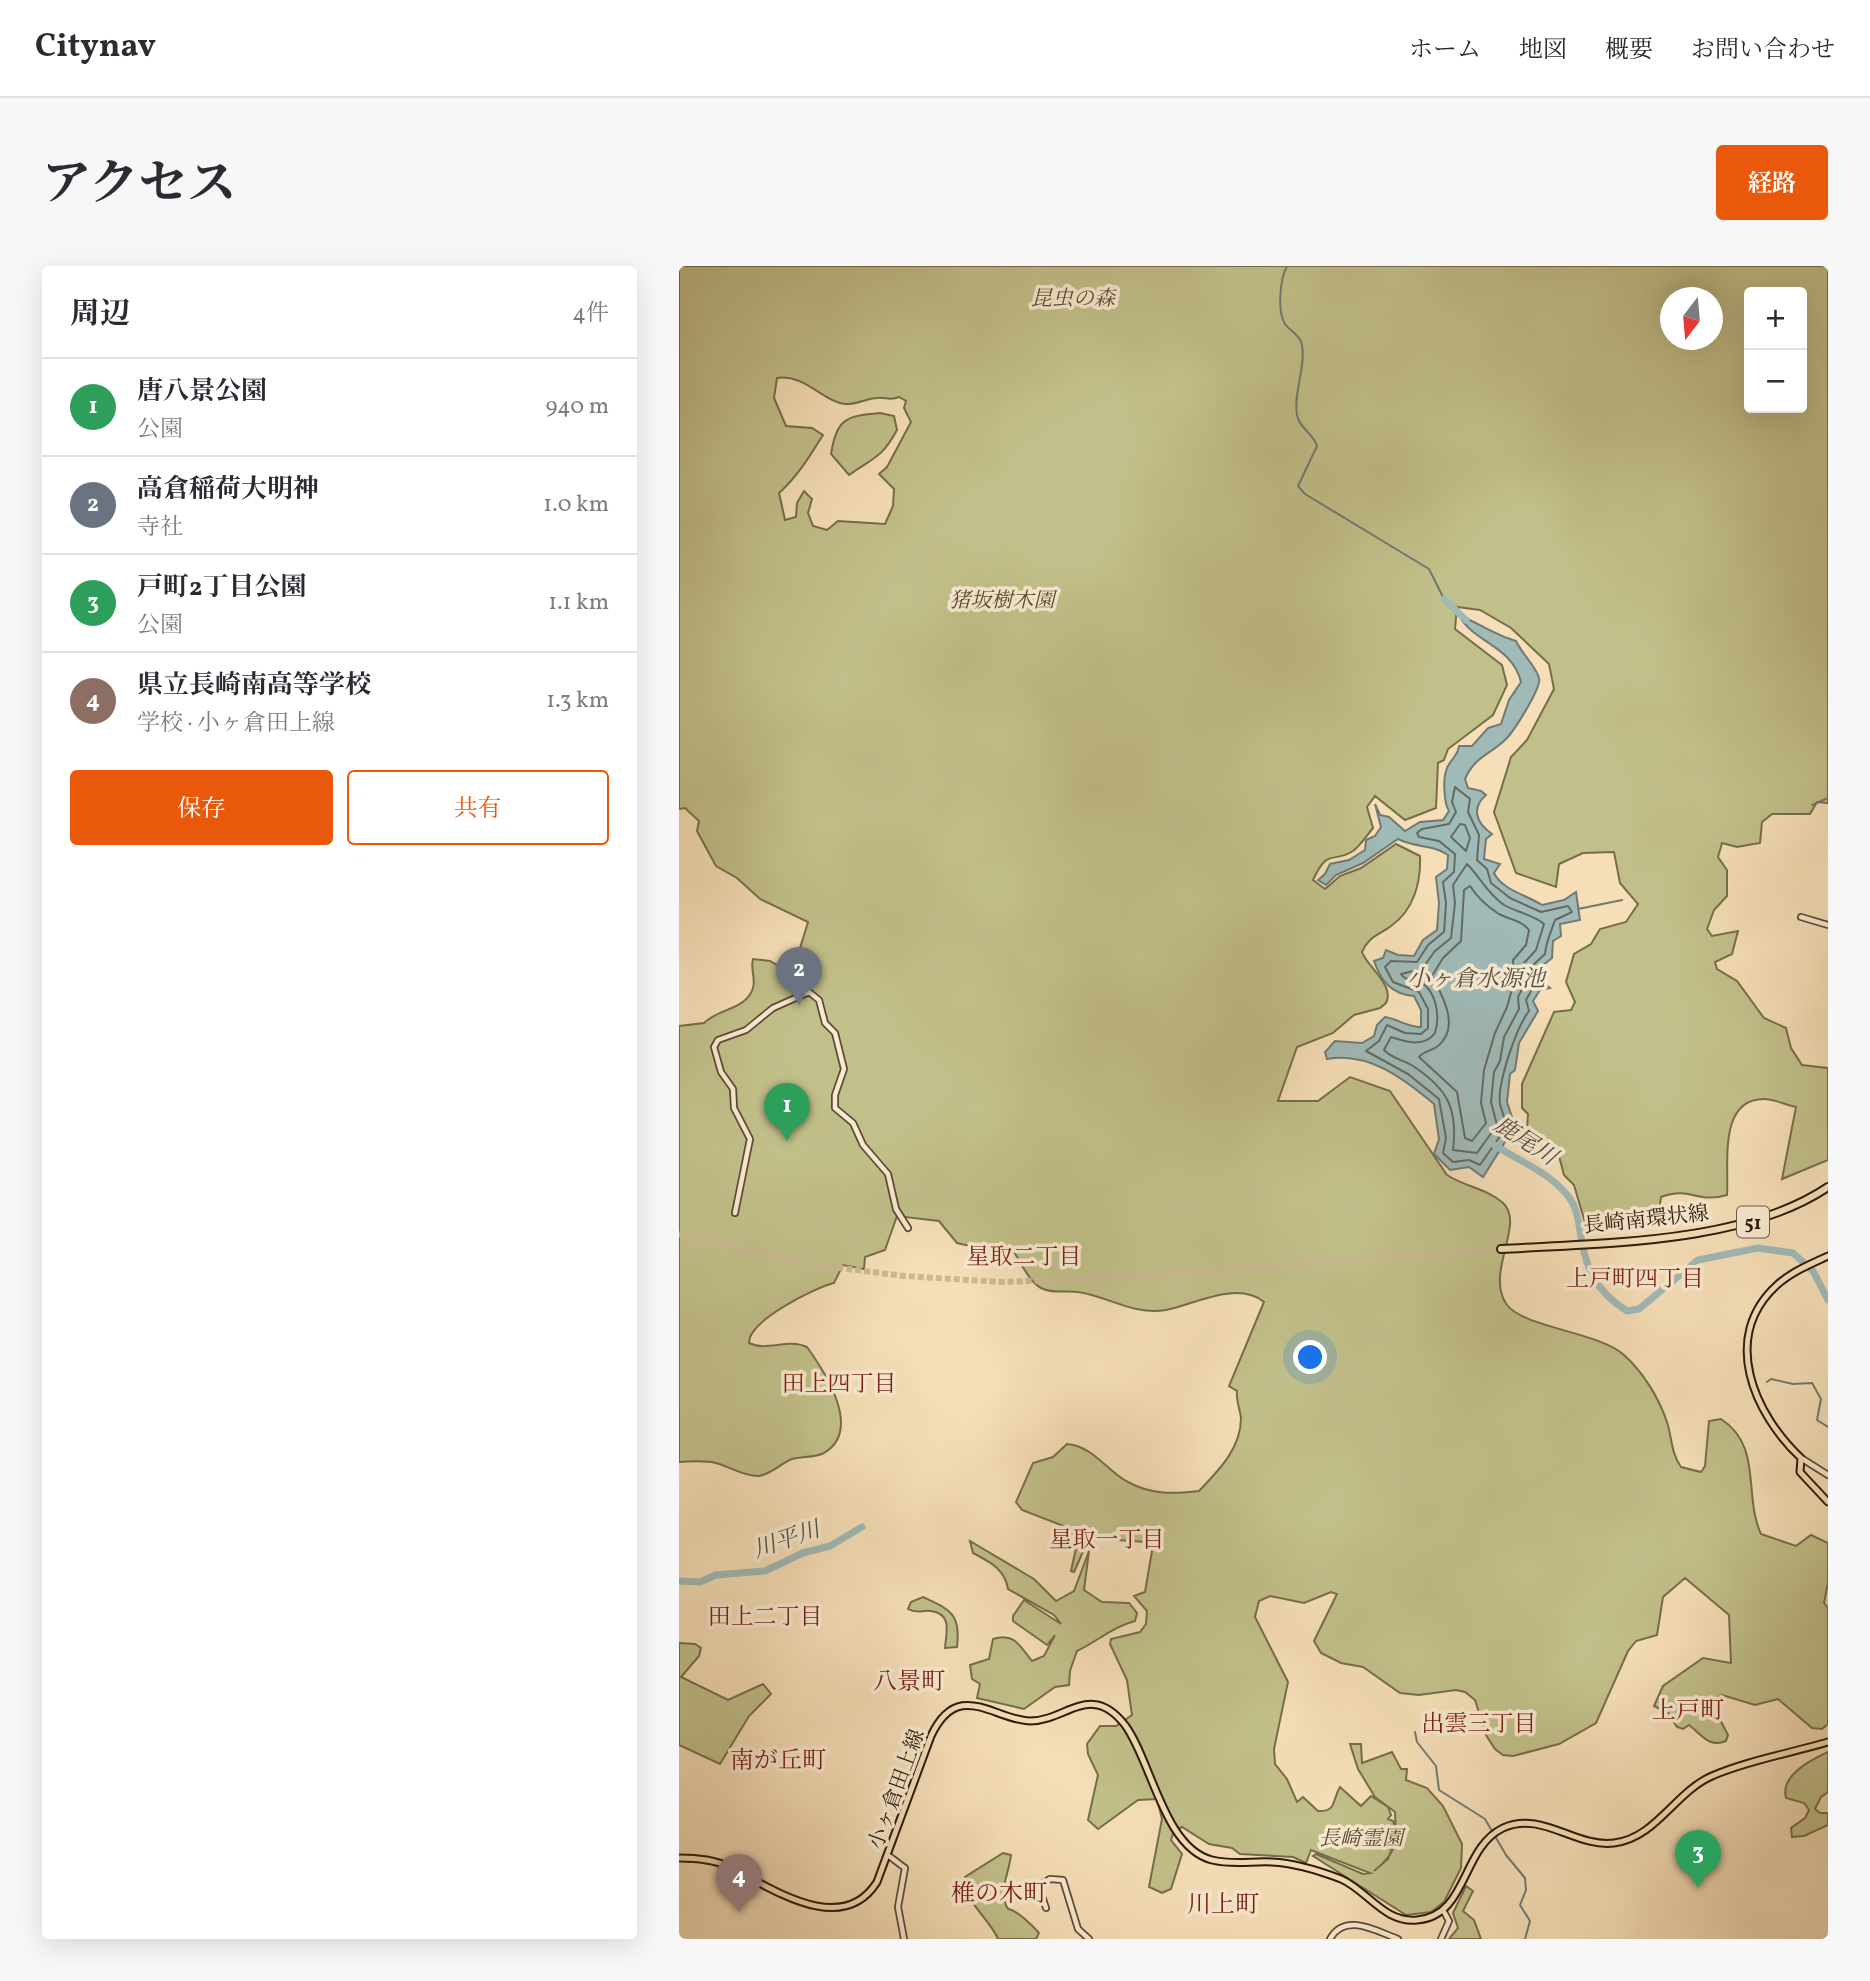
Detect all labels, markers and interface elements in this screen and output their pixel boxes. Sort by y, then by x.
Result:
text: Citynav [35,25,156,71]
text: ホーム [1409,34,1481,68]
text: 地図 [1519,34,1567,68]
text: 概要 [1605,34,1653,68]
text: お問い合わせ [1691,34,1835,68]
button: 経路 [1716,145,1828,220]
text: アクセス [42,152,237,221]
park label: 昆虫の森 [1031,285,1117,314]
north arrow [1660,287,1723,350]
map controls [1744,287,1807,413]
button: + [1744,287,1807,350]
text: 周辺 [70,294,130,336]
text: 4件 [572,298,609,330]
button: − [1744,350,1807,413]
text: 唐八景公園 [137,374,267,410]
text: 1 [88,391,98,423]
text: 940 m [546,391,609,423]
text: 公園 [137,414,183,446]
text: 高倉稲荷大明神 [137,472,319,508]
text: 2 [87,489,99,521]
text: 1.0 km [543,489,609,521]
text: 寺社 [137,512,183,544]
text: 戸町2丁目公園 [137,570,307,606]
text: 3 [87,587,99,619]
text: 1.1 km [548,587,609,619]
park label: 猪坂樹木園 [950,587,1057,616]
text: 公園 [137,610,183,642]
text: 県立長崎南高等学校 [137,668,371,704]
text: 4 [86,685,100,717]
text: 1.3 km [546,685,609,717]
text: 学校 · 小ヶ倉田上線 [137,708,335,740]
button: 保存 [70,770,333,845]
button: 共有 [347,770,609,845]
pin: 2 [776,947,822,1005]
water label: 小ヶ倉水源池 [1407,964,1548,996]
pin: 1 [764,1083,810,1141]
water label: 鹿尾川 [1487,1109,1565,1176]
street label: 長崎南環状線 [1582,1199,1710,1241]
road number: 51 [1737,1206,1769,1238]
district label: 星取二丁目 [967,1242,1082,1274]
district label: 上戸町四丁目 [1566,1264,1704,1296]
your location [1293,1340,1327,1374]
district label: 田上四丁目 [782,1369,897,1401]
water label: 川平川 [749,1514,827,1567]
district label: 星取一丁目 [1050,1525,1165,1557]
district label: 田上二丁目 [708,1602,823,1634]
district label: 八景町 [873,1666,945,1700]
district label: 上戸町 [1652,1695,1724,1729]
district label: 出雲三丁目 [1422,1709,1537,1741]
street label: 小ヶ倉田上線 [862,1725,933,1854]
district label: 南が丘町 [730,1745,826,1779]
park label: 長崎霊園 [1319,1825,1406,1854]
pin: 3 [1675,1830,1721,1888]
pin: 4 [716,1854,762,1912]
district label: 椎の木町 [951,1878,1047,1912]
district label: 川上町 [1187,1889,1259,1923]

